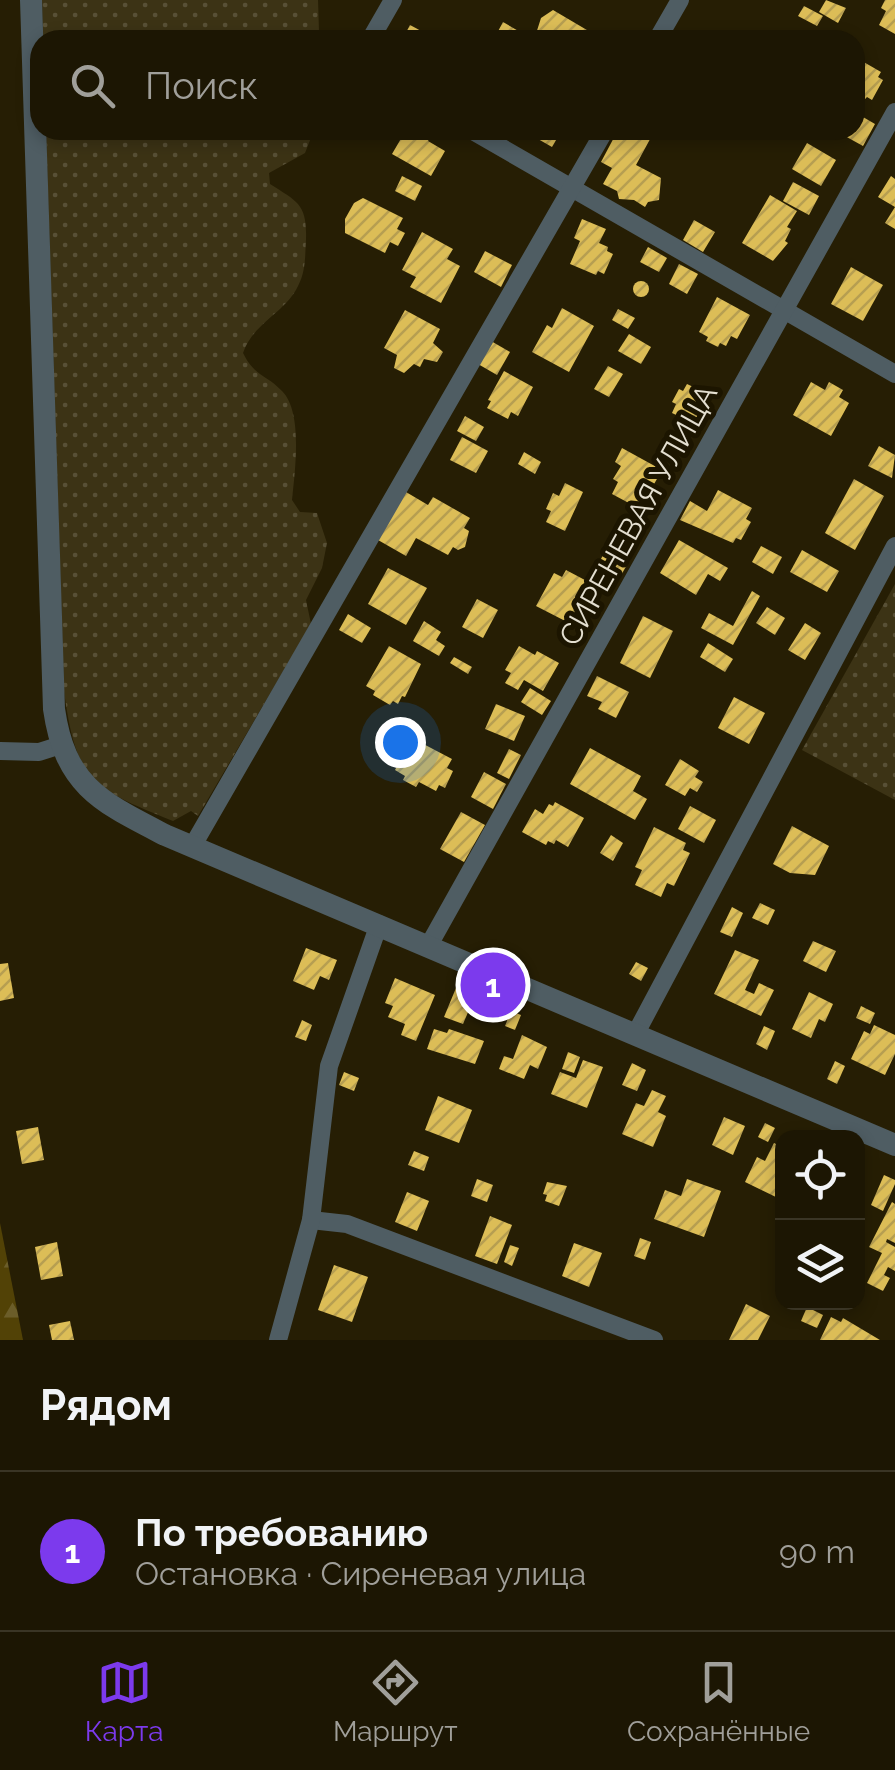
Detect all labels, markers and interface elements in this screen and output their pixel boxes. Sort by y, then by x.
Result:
search box [30,30,865,140]
icon: search [65,58,120,113]
text: Поиск [145,63,258,108]
street label: СИРЕНЕВАЯ УЛИЦА [552,379,724,651]
your location [375,717,426,768]
pin: 1 [460,948,526,1022]
map controls [775,1130,865,1310]
button: locate [775,1130,865,1220]
button: layers [775,1220,865,1310]
text: Рядом [40,1381,172,1430]
text: По требованию [135,1510,428,1555]
text: 1 [65,1533,80,1570]
text: 90 m [779,1533,855,1570]
text: Остановка · Сиреневая улица [135,1555,586,1592]
tab: Карта [85,1655,164,1748]
tab: Маршрут [333,1655,458,1748]
tab: Сохранённые [627,1655,810,1748]

